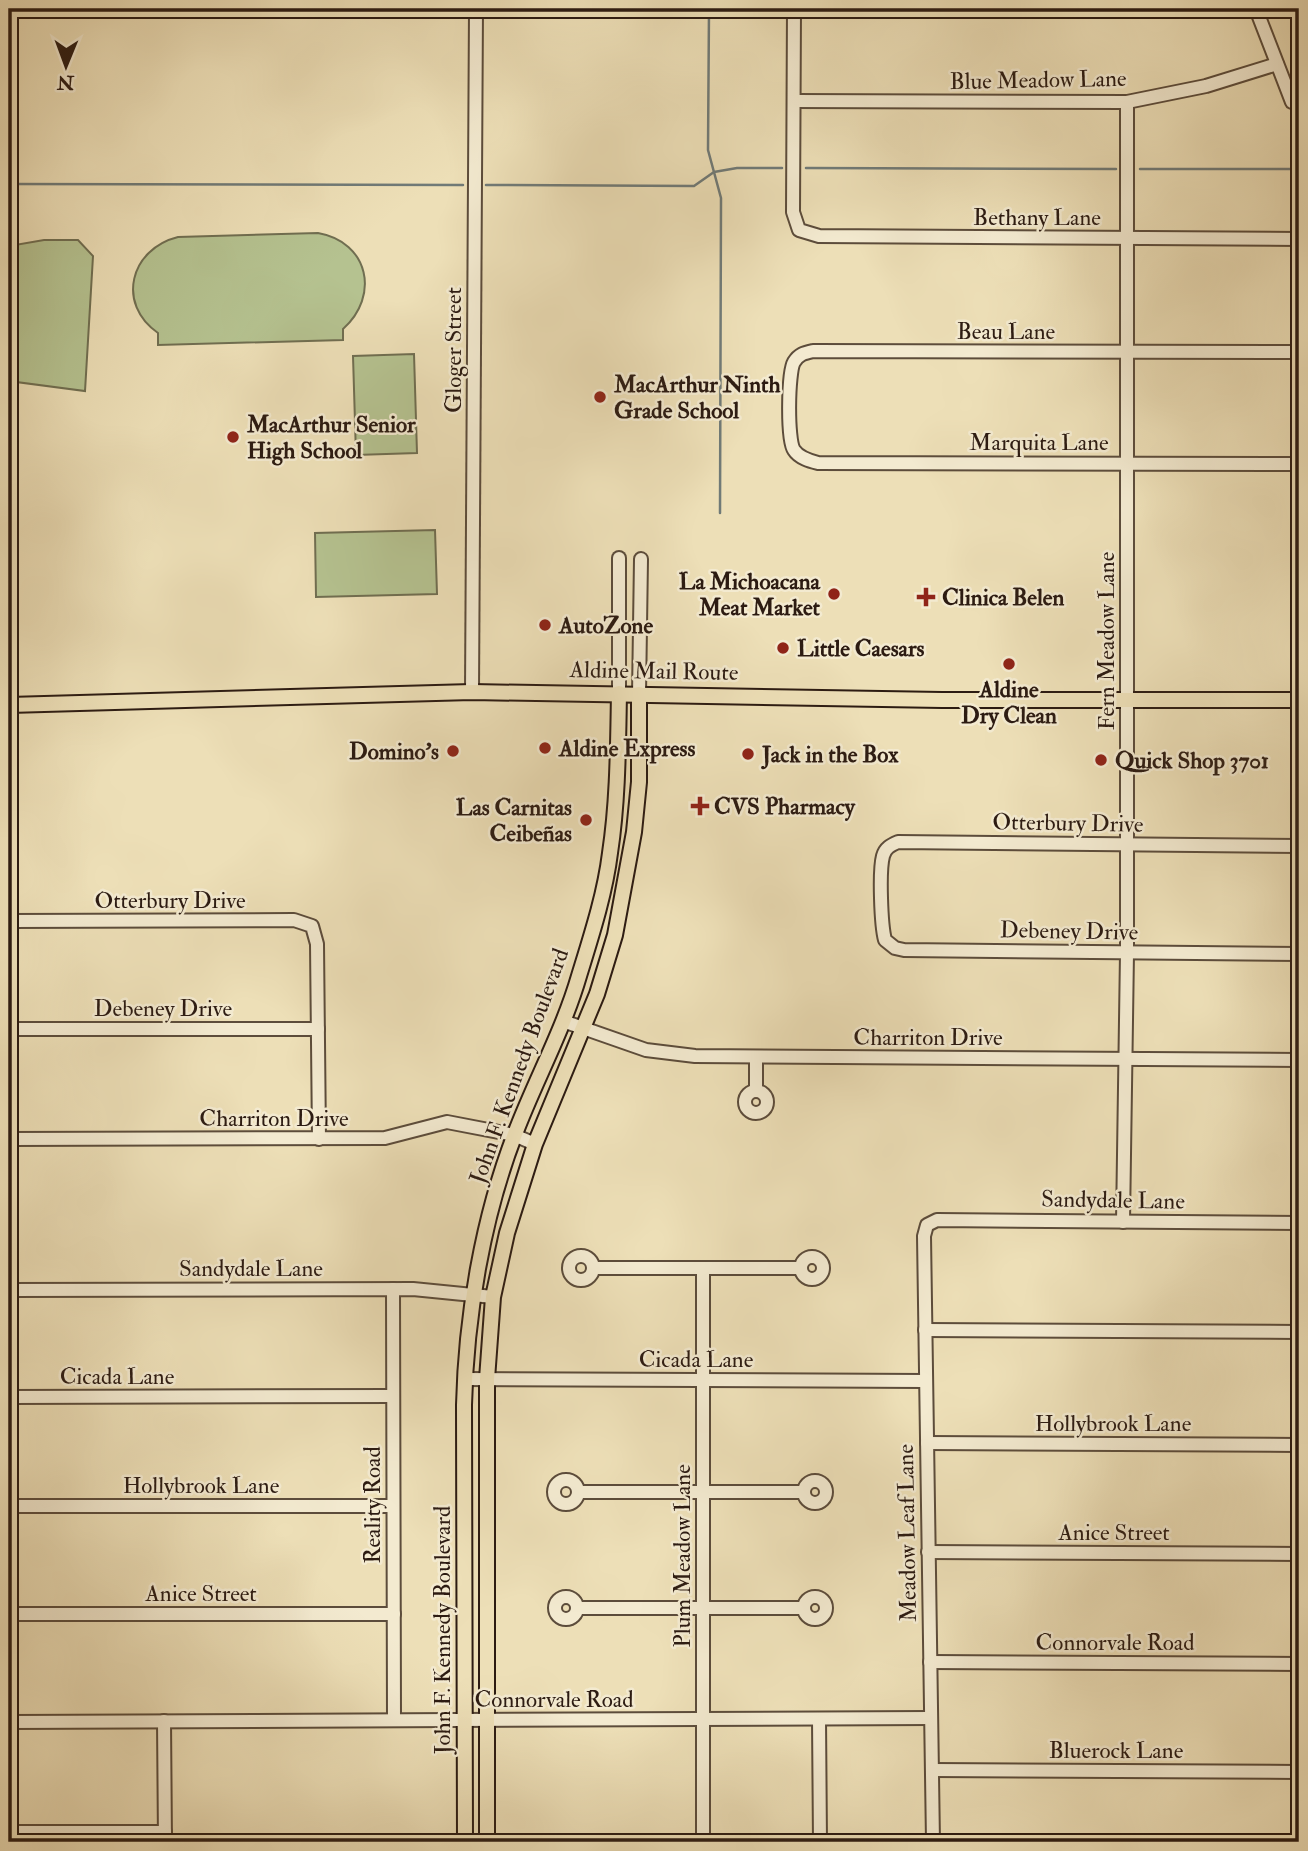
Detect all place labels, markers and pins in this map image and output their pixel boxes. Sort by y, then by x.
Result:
place label: MacArthur Ninth Grade School [613,370,780,425]
marker: MacArthur Ninth Grade School [592,389,608,405]
place label: MacArthur Senior High School [246,410,416,466]
marker: MacArthur Senior High School [225,429,241,445]
place label: La Michoacana Meat Market [679,567,822,622]
place label: Clinica Belen [942,583,1064,612]
marker: La Michoacana Meat Market [826,586,842,602]
marker: Clinica Belen [916,587,936,607]
place label: AutoZone [558,611,653,640]
marker: AutoZone [537,617,553,633]
place label: Little Caesars [797,634,925,663]
marker: Little Caesars [775,640,791,656]
marker: Aldine Dry Clean [1001,656,1017,672]
place label: Aldine Dry Clean [961,675,1057,731]
place label: Aldine Express [558,734,695,764]
place label: Domino's [349,737,439,766]
marker: Aldine Express [537,740,553,756]
place label: Jack in the Box [761,740,899,770]
marker: Domino's [445,743,461,759]
marker: Jack in the Box [740,746,756,762]
place label: Quick Shop 3701 [1115,746,1269,776]
marker: Quick Shop 3701 [1093,752,1109,768]
place label: CVS Pharmacy [714,792,856,822]
place label: Las Carnitas Ceibeñas [456,793,572,848]
marker: CVS Pharmacy [692,798,708,814]
marker: Las Carnitas Ceibeñas [578,812,594,828]

